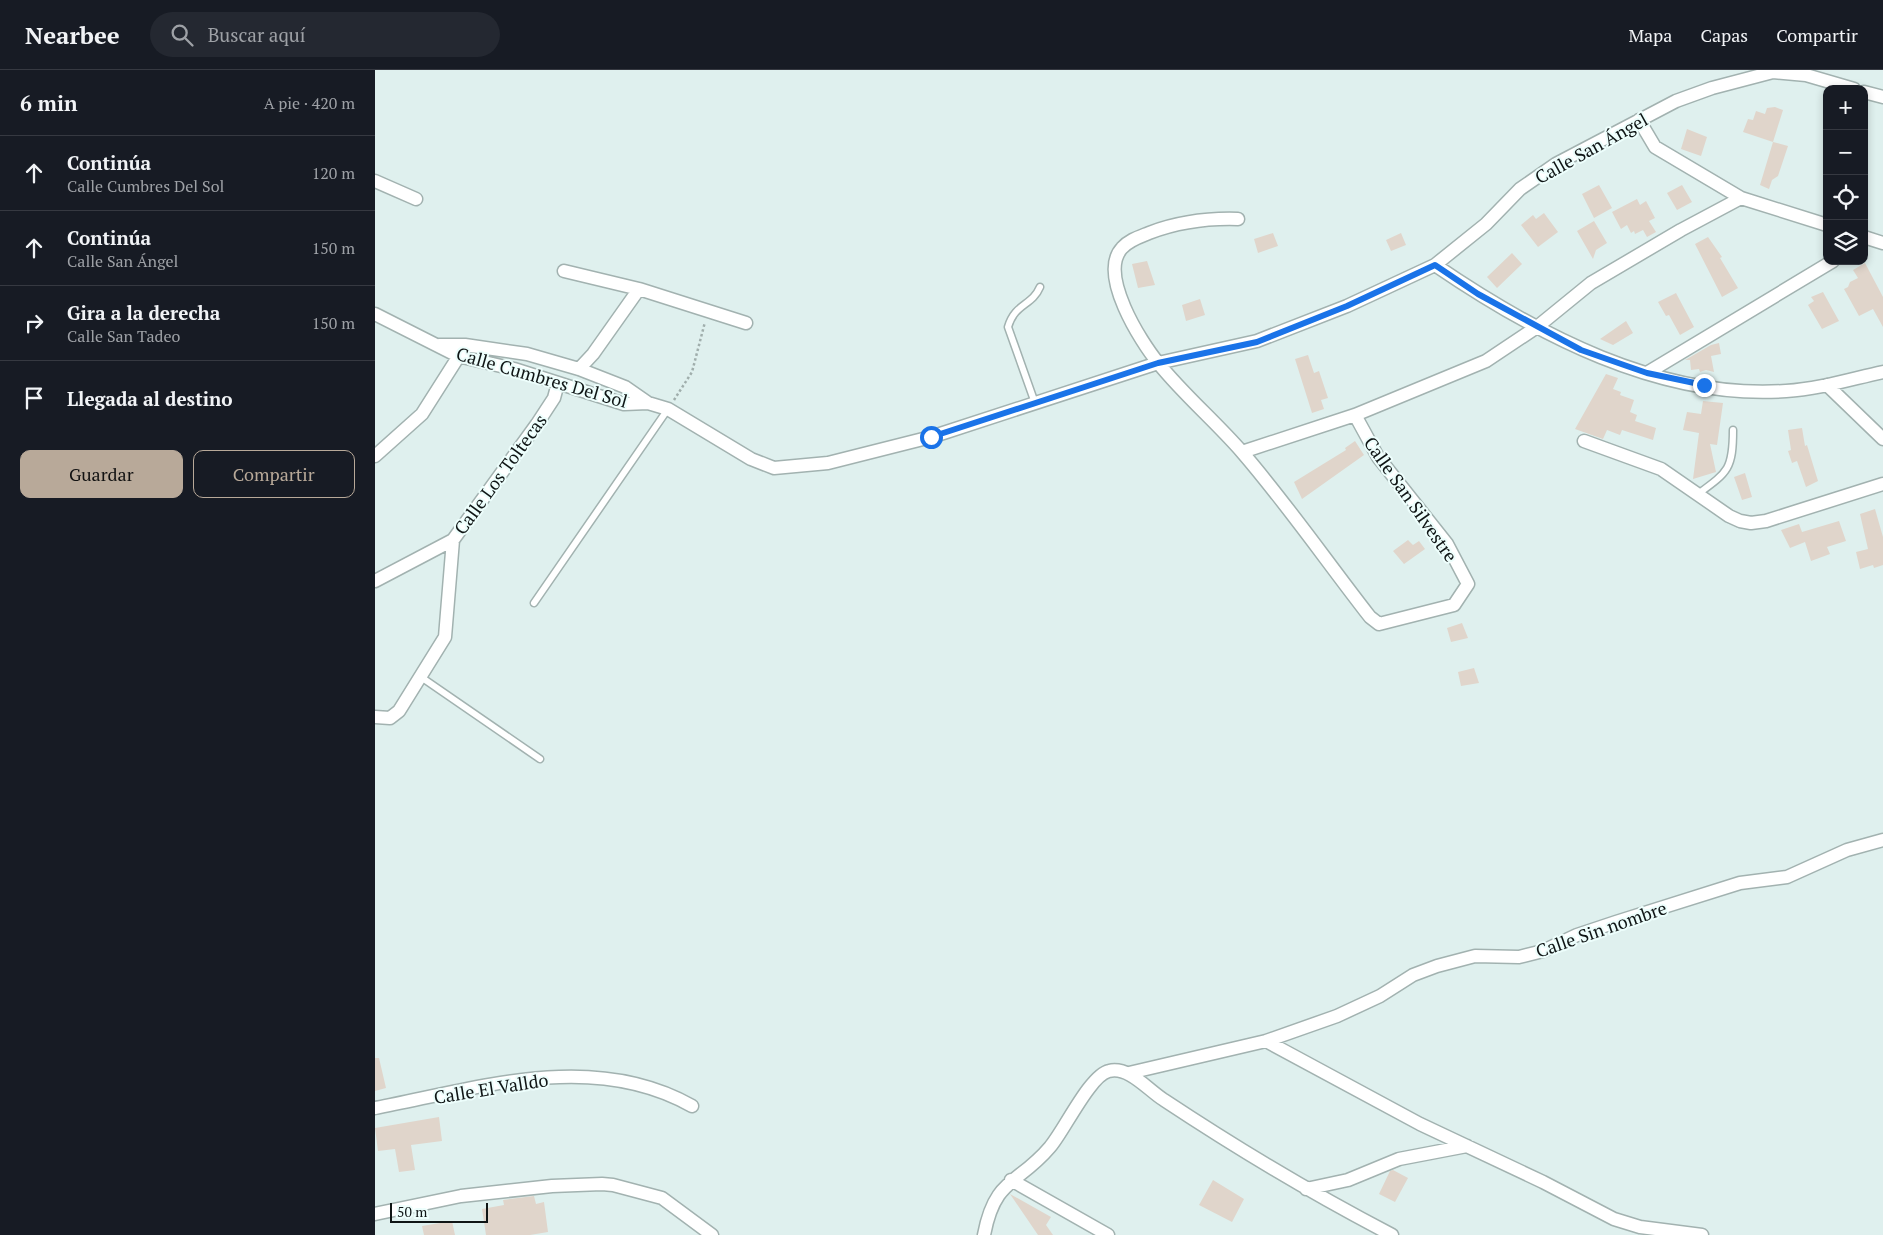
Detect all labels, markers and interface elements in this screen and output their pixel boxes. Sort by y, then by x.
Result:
search box [150,12,500,57]
text: Nearbee [25,19,120,51]
icon: search [168,21,196,49]
text: Buscar aquí [208,22,306,47]
text: Mapa [1628,23,1672,47]
text: Capas [1700,23,1748,47]
text: Compartir [1776,23,1858,47]
map controls [1823,85,1868,265]
button: + [1823,85,1868,130]
text: 6 min [20,89,77,117]
text: A pie · 420 m [264,92,355,114]
street label: Calle San Ángel [1530,107,1652,189]
button: − [1823,130,1868,175]
text: Continúa [67,150,151,175]
icon: ahead [20,159,48,187]
text: 120 m [312,162,355,184]
text: Calle Cumbres Del Sol [67,175,224,197]
button: locate [1823,175,1868,220]
button: layers [1823,220,1868,265]
text: Continúa [67,225,151,250]
icon: ahead [20,234,48,262]
text: 150 m [312,237,355,259]
text: Calle San Ángel [67,250,178,272]
text: Gira a la derecha [67,300,220,325]
icon: right [20,309,48,337]
text: 150 m [312,312,355,334]
text: Calle San Tadeo [67,325,180,347]
street label: Calle Cumbres Del Sol [454,341,630,413]
route end [1693,374,1716,397]
icon: arrive [20,384,48,412]
text: Llegada al destino [67,386,233,411]
street label: Calle Los Toltecas [448,409,552,539]
route start [920,426,943,449]
street label: Calle San Silvestre [1359,432,1463,566]
button: Guardar [20,450,183,498]
button: Compartir [193,450,355,498]
street label: Calle Sin nombre [1532,895,1670,963]
street label: Calle El Valldo [432,1067,550,1109]
scale bar [390,1200,487,1223]
text: 50 m [397,1202,427,1221]

